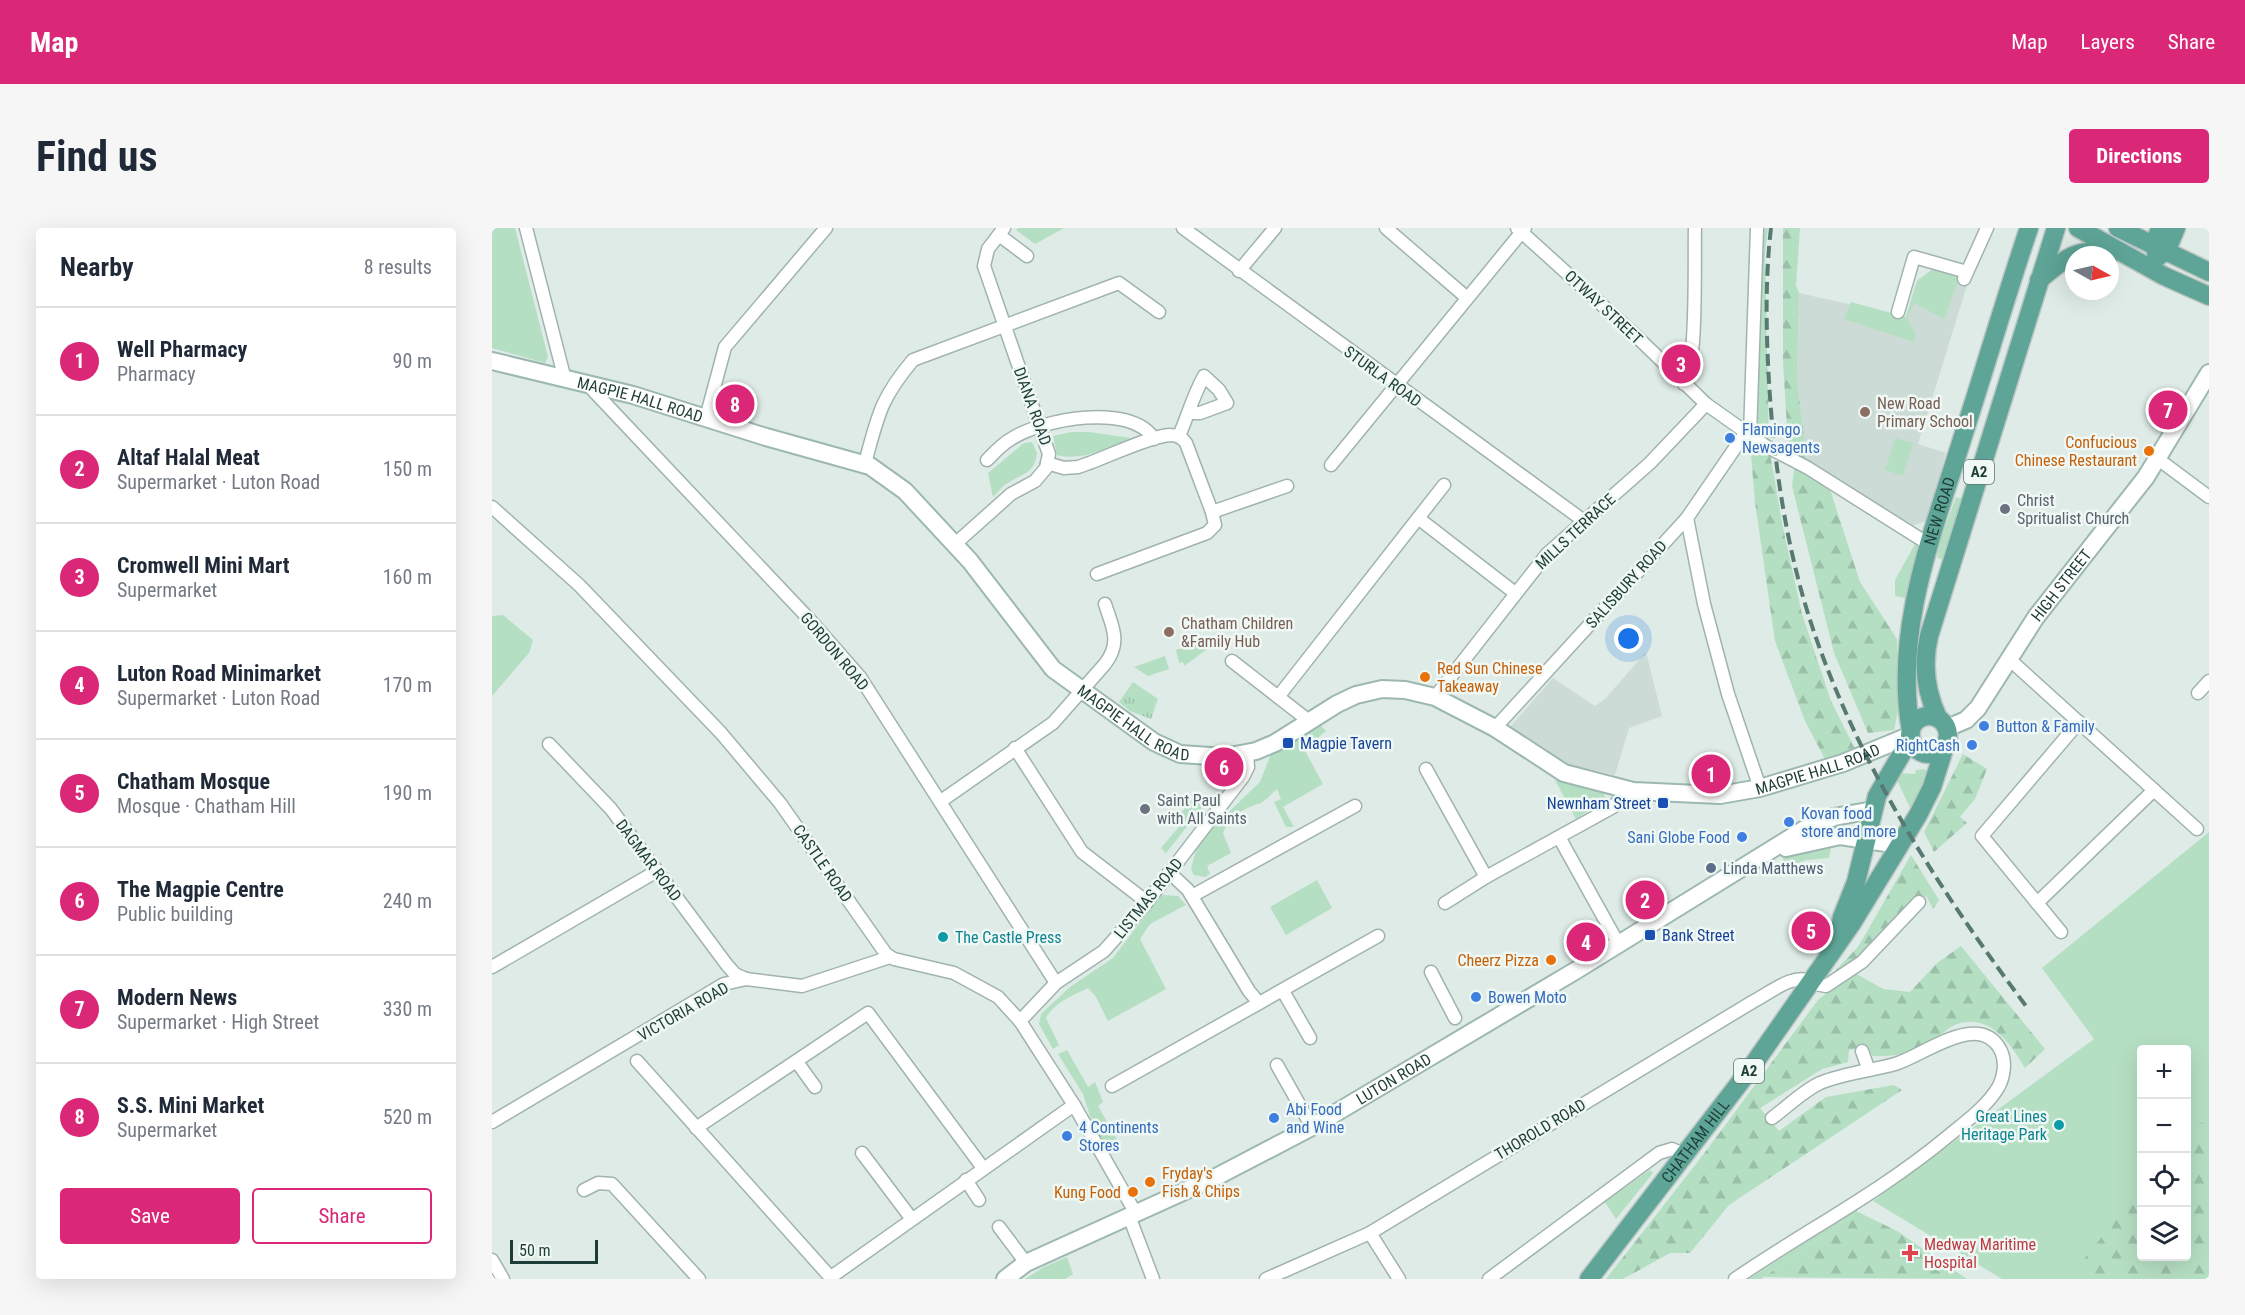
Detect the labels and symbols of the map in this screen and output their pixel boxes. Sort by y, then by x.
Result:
north arrow [2065,246,2119,300]
street label: OTWAY STREET [1561,266,1647,348]
street label: STURLA ROAD [1340,342,1425,411]
pin: 3 [1662,342,1700,386]
street label: DIANA ROAD [1010,365,1055,448]
street label: MAGPIE HALL ROAD [575,373,705,426]
pin: 8 [716,382,754,426]
pin: 7 [2148,388,2188,432]
place label: New Road Primary School [1877,394,1973,431]
marker: New Road Primary School [1858,405,1872,419]
place label: Flamingo Newsagents [1742,420,1820,457]
marker: Flamingo Newsagents [1723,431,1737,445]
place label: Confucious Chinese Restaurant [2015,433,2137,470]
marker: Confucious Chinese Restaurant [2142,444,2156,458]
road number: A2 [1964,460,1994,484]
street label: NEW ROAD [1920,475,1959,547]
street label: MILLS TERRACE [1531,489,1619,573]
place label: Christ Spritualist Church [2017,491,2129,528]
marker: Christ Spritualist Church [1998,502,2012,516]
street label: SALISBURY ROAD [1582,536,1671,632]
street label: HIGH STREET [2027,546,2096,625]
street label: GORDON ROAD [796,608,873,694]
place label: Chatham Children &Family Hub [1181,614,1293,651]
your location [1614,624,1643,653]
marker: Chatham Children &Family Hub [1162,625,1176,639]
place label: Red Sun Chinese Takeaway [1437,659,1543,696]
marker: Red Sun Chinese Takeaway [1418,670,1432,684]
street label: MAGPIE HALL ROAD [1074,681,1190,765]
place label: Button & Family [1996,717,2095,736]
marker: Button & Family [1977,719,1991,733]
place label: Magpie Tavern [1300,734,1392,753]
marker: Magpie Tavern [1281,736,1295,750]
place label: RightCash [1896,736,1960,755]
marker: RightCash [1965,738,1979,752]
street label: MAGPIE HALL ROAD [1753,740,1883,799]
pin: 6 [1204,744,1244,790]
pin: 1 [1692,752,1730,796]
place label: Saint Paul with All Saints [1157,791,1247,828]
place label: Newnham Street [1547,794,1651,813]
marker: Newnham Street [1656,796,1670,810]
marker: Saint Paul with All Saints [1138,802,1152,816]
place label: Kovan food store and more [1801,804,1896,841]
marker: Kovan food store and more [1782,815,1796,829]
street label: DAGMAR ROAD [612,816,686,905]
street label: CASTLE ROAD [789,821,856,906]
place label: Sani Globe Food [1627,828,1730,847]
marker: Sani Globe Food [1735,830,1749,844]
street label: LISTMAS ROAD [1110,854,1187,942]
place label: Linda Matthews [1723,859,1823,878]
marker: Linda Matthews [1704,861,1718,875]
pin: 2 [1626,878,1664,922]
pin: 5 [1792,908,1830,954]
pin: 4 [1566,920,1606,964]
place label: Bank Street [1662,926,1735,945]
place label: The Castle Press [955,928,1062,947]
marker: Bank Street [1643,928,1657,942]
marker: The Castle Press [936,930,950,944]
place label: Cheerz Pizza [1457,951,1539,970]
marker: Cheerz Pizza [1544,953,1558,967]
street label: VICTORIA ROAD [635,978,732,1045]
place label: Bowen Moto [1488,988,1567,1007]
marker: Bowen Moto [1469,990,1483,1004]
street label: LUTON ROAD [1353,1050,1435,1109]
road number: A2 [1734,1059,1764,1083]
street label: THOROLD ROAD [1491,1095,1589,1164]
street label: CHATHAM HILL [1657,1096,1734,1187]
place label: Abi Food and Wine [1286,1100,1344,1137]
place label: Great Lines Heritage Park [1961,1107,2048,1144]
marker: Abi Food and Wine [1267,1111,1281,1125]
place label: 4 Continents Stores [1079,1118,1159,1155]
marker: Great Lines Heritage Park [2052,1118,2066,1132]
marker: 4 Continents Stores [1060,1129,1074,1143]
place label: Fryday's Fish & Chips [1162,1164,1240,1201]
marker: Fryday's Fish & Chips [1143,1175,1157,1189]
place label: Kung Food [1054,1183,1121,1202]
marker: Kung Food [1126,1185,1140,1199]
place label: Medway Maritime Hospital [1924,1235,2036,1272]
scale bar [510,1237,598,1264]
marker: Medway Maritime Hospital [1901,1244,1919,1262]

